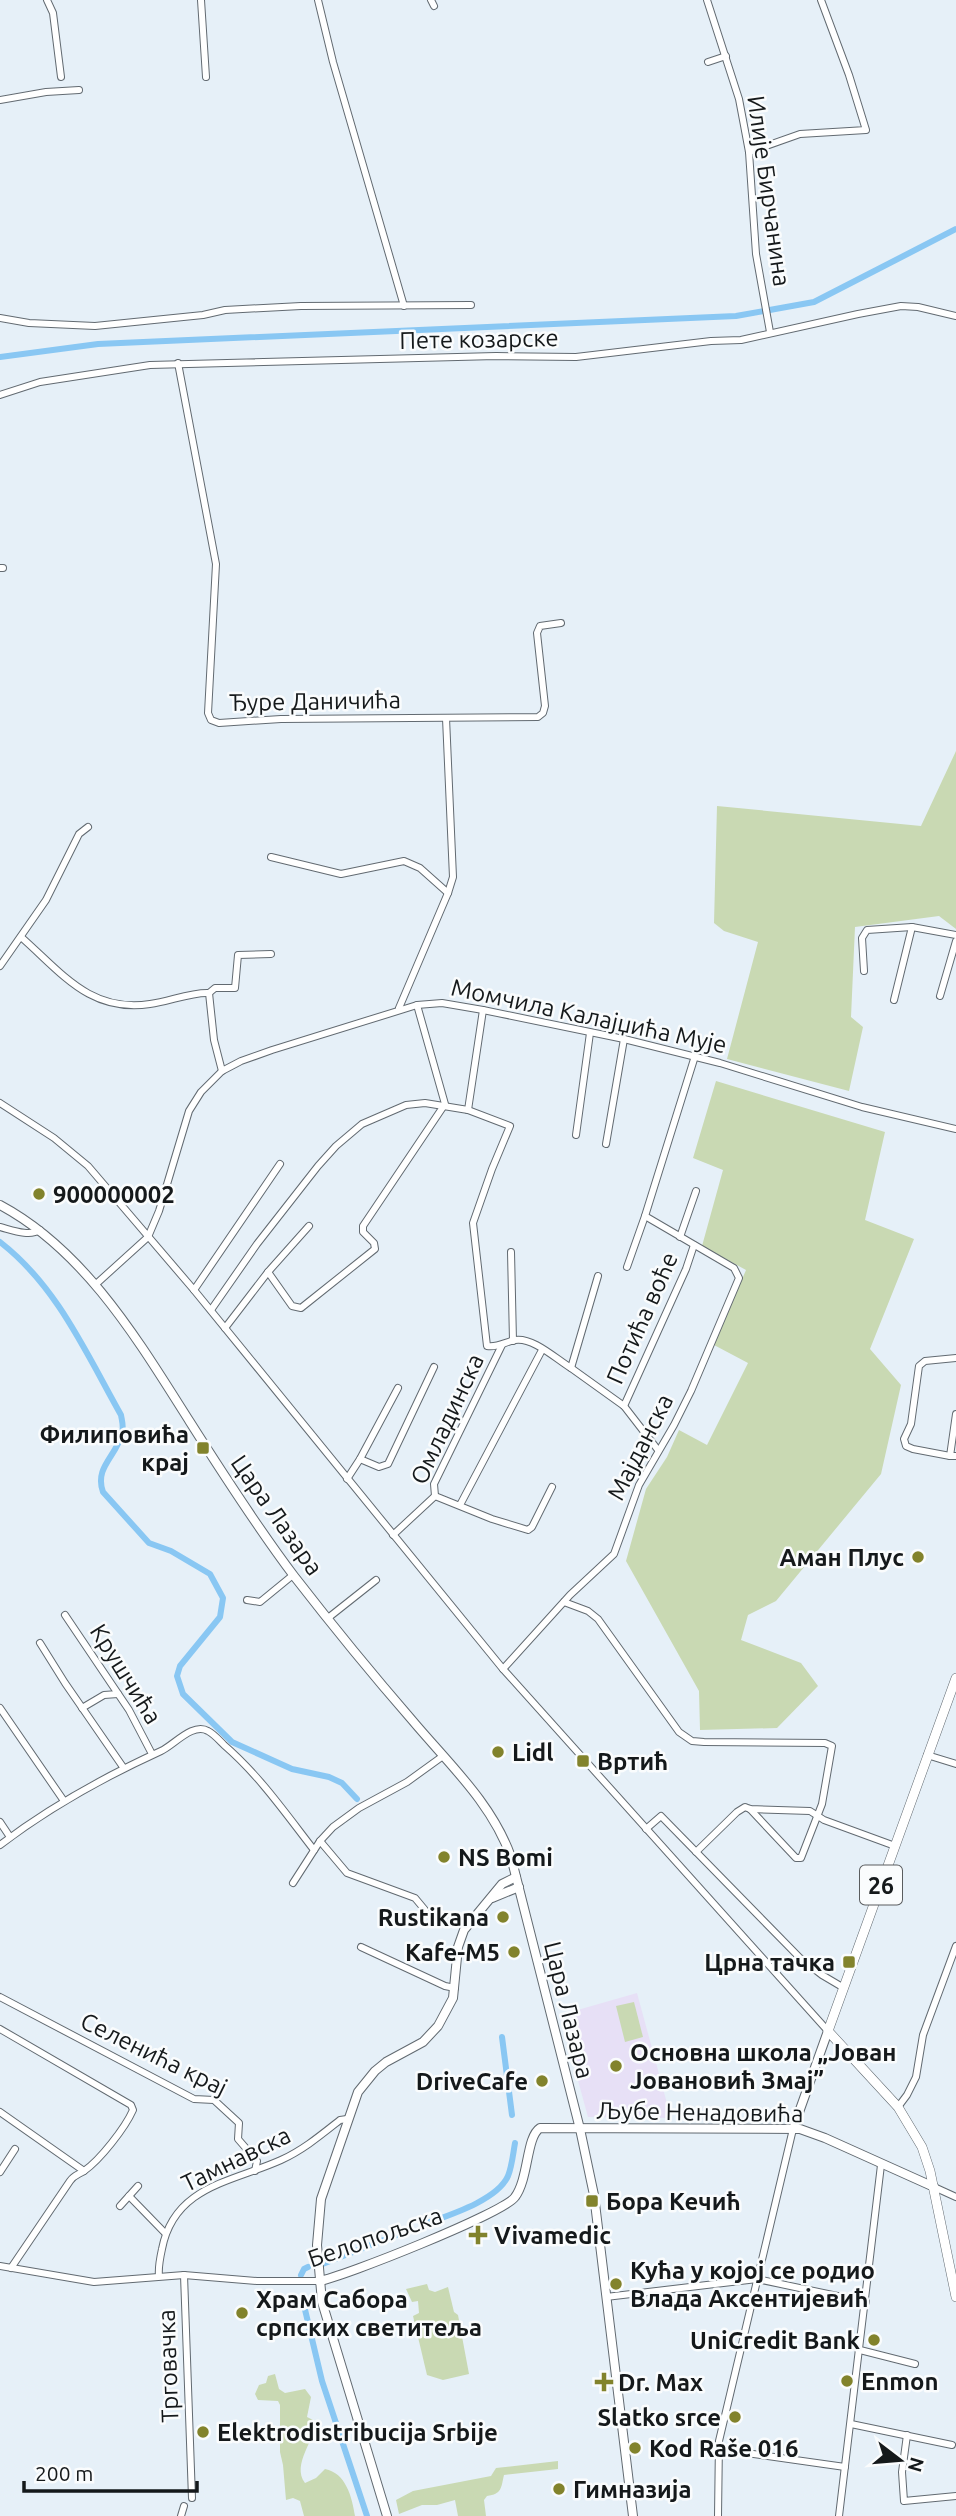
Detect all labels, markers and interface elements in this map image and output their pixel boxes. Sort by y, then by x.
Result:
street label: Илије Бирчанина [742,94,796,288]
street label: Пете козарске [399,324,559,354]
street label: Ђуре Даничића [229,686,401,716]
street label: Момчила Калајџића Мује [449,974,729,1058]
place label: 900000002 [53,1181,175,1208]
marker: 900000002 [31,1186,47,1202]
street label: Потића воће [601,1248,683,1388]
street label: Омладинска [405,1350,489,1488]
street label: Мајданска [602,1390,678,1504]
place label: Филиповића крај [39,1421,189,1476]
marker: Филиповића крај [195,1440,211,1456]
street label: Цара Лазара [226,1450,328,1580]
place label: Аман Плус [780,1544,904,1571]
marker: Аман Плус [910,1549,926,1565]
street label: Крушчића [85,1619,167,1729]
place label: Lidl [512,1739,554,1766]
marker: Lidl [490,1744,506,1760]
place label: Вртић [597,1748,668,1775]
marker: Вртић [575,1753,591,1769]
place label: NS Bomi [458,1844,553,1871]
marker: NS Bomi [436,1849,452,1865]
road number: 26 [860,1866,902,1904]
place label: Rustikana [378,1904,489,1931]
marker: Rustikana [495,1909,511,1925]
place label: Kafe-M5 [405,1939,500,1966]
street label: Цара Лазара [539,1939,599,2081]
marker: Kafe-M5 [506,1944,522,1960]
place label: Црна тачка [704,1949,835,1976]
marker: Црна тачка [841,1954,857,1970]
street label: Селенића крај [76,2007,232,2101]
place label: Основна школа „Јован Јовановић Змај” [630,2039,896,2094]
marker: Основна школа „Јован Јовановић Змај” [608,2058,624,2074]
place label: DriveCafe [416,2068,528,2095]
marker: DriveCafe [534,2073,550,2089]
street label: Љубе Ненадовића [596,2097,804,2127]
street label: Тамнавска [177,2121,295,2197]
place label: Бора Кечић [606,2188,741,2215]
marker: Бора Кечић [584,2193,600,2209]
street label: Белопољска [304,2201,446,2273]
place label: Vivamedic [494,2222,611,2249]
marker: Vivamedic [468,2225,488,2245]
place label: Кућа у којој се родио Влада Аксентијевић [630,2257,875,2312]
marker: Кућа у којој се родио Влада Аксентијевић [608,2276,624,2292]
place label: Храм Сабора српских светитеља [256,2286,482,2341]
marker: Храм Сабора српских светитеља [234,2305,250,2321]
street label: Трговачка [153,2309,183,2423]
place label: UniCredit Bank [690,2327,861,2354]
marker: UniCredit Bank [866,2332,882,2348]
place label: Enmon [861,2368,939,2395]
place label: Dr. Max [618,2369,703,2396]
marker: Enmon [839,2373,855,2389]
marker: Dr. Max [596,2374,612,2390]
place label: Slatko srce [597,2404,721,2431]
marker: Slatko srce [727,2409,743,2425]
place label: Elektrodistribucija Srbije [217,2419,498,2446]
marker: Elektrodistribucija Srbije [195,2424,211,2440]
north arrow [865,2425,935,2495]
place label: Kod Raše 016 [649,2435,798,2462]
marker: Kod Raše 016 [627,2440,643,2456]
scale bar [24,2450,198,2494]
text: N [904,2455,929,2475]
text: 200 m [35,2461,93,2485]
place label: Гимназија [573,2476,691,2503]
marker: Гимназија [551,2481,567,2497]

